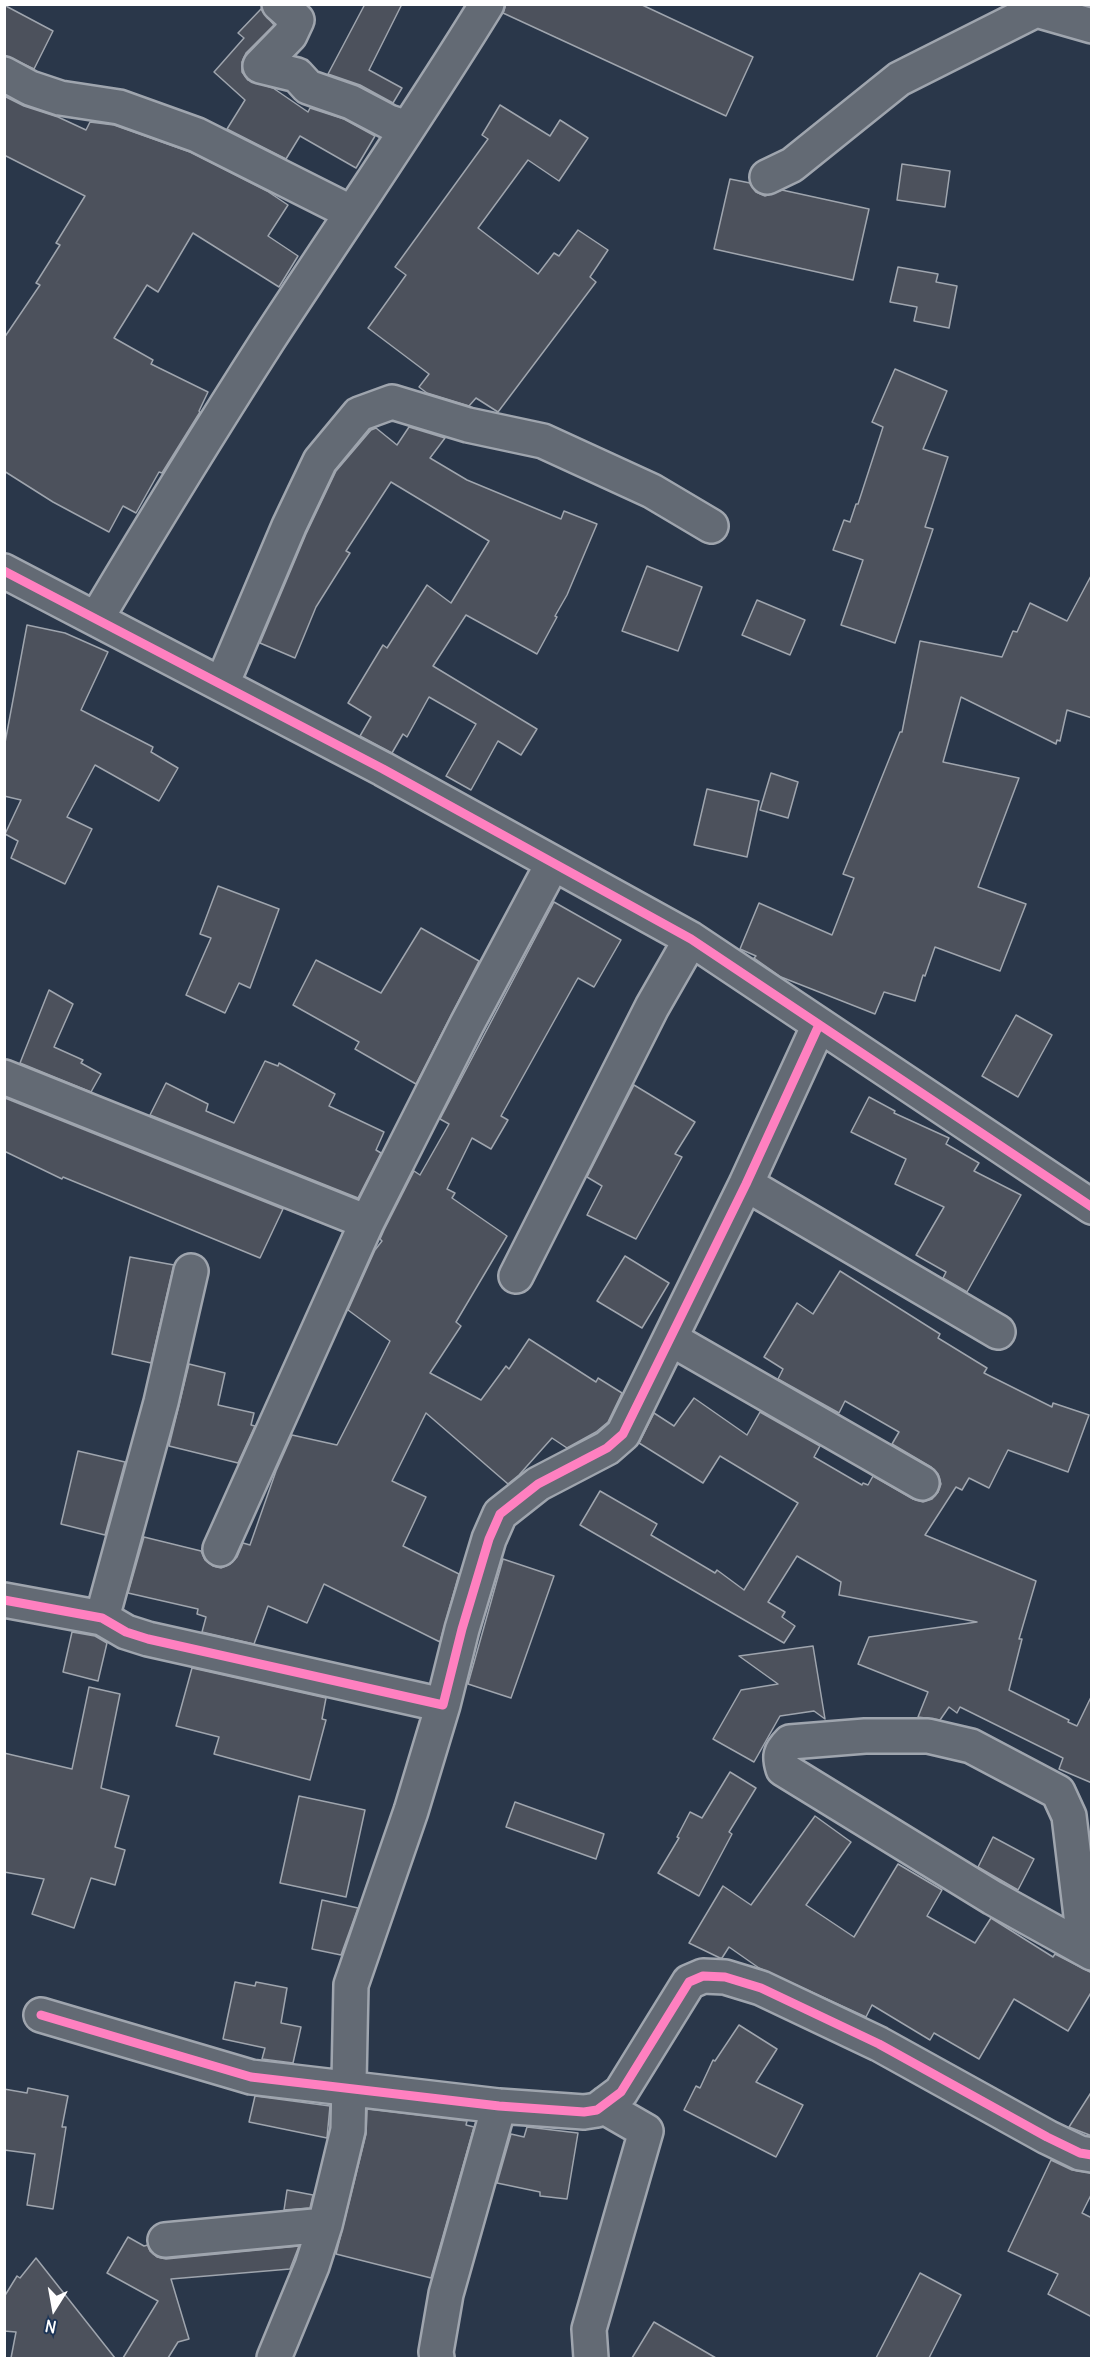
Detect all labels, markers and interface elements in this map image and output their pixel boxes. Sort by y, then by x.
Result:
north arrow [24,2279,84,2339]
text: N [43,2316,58,2338]

